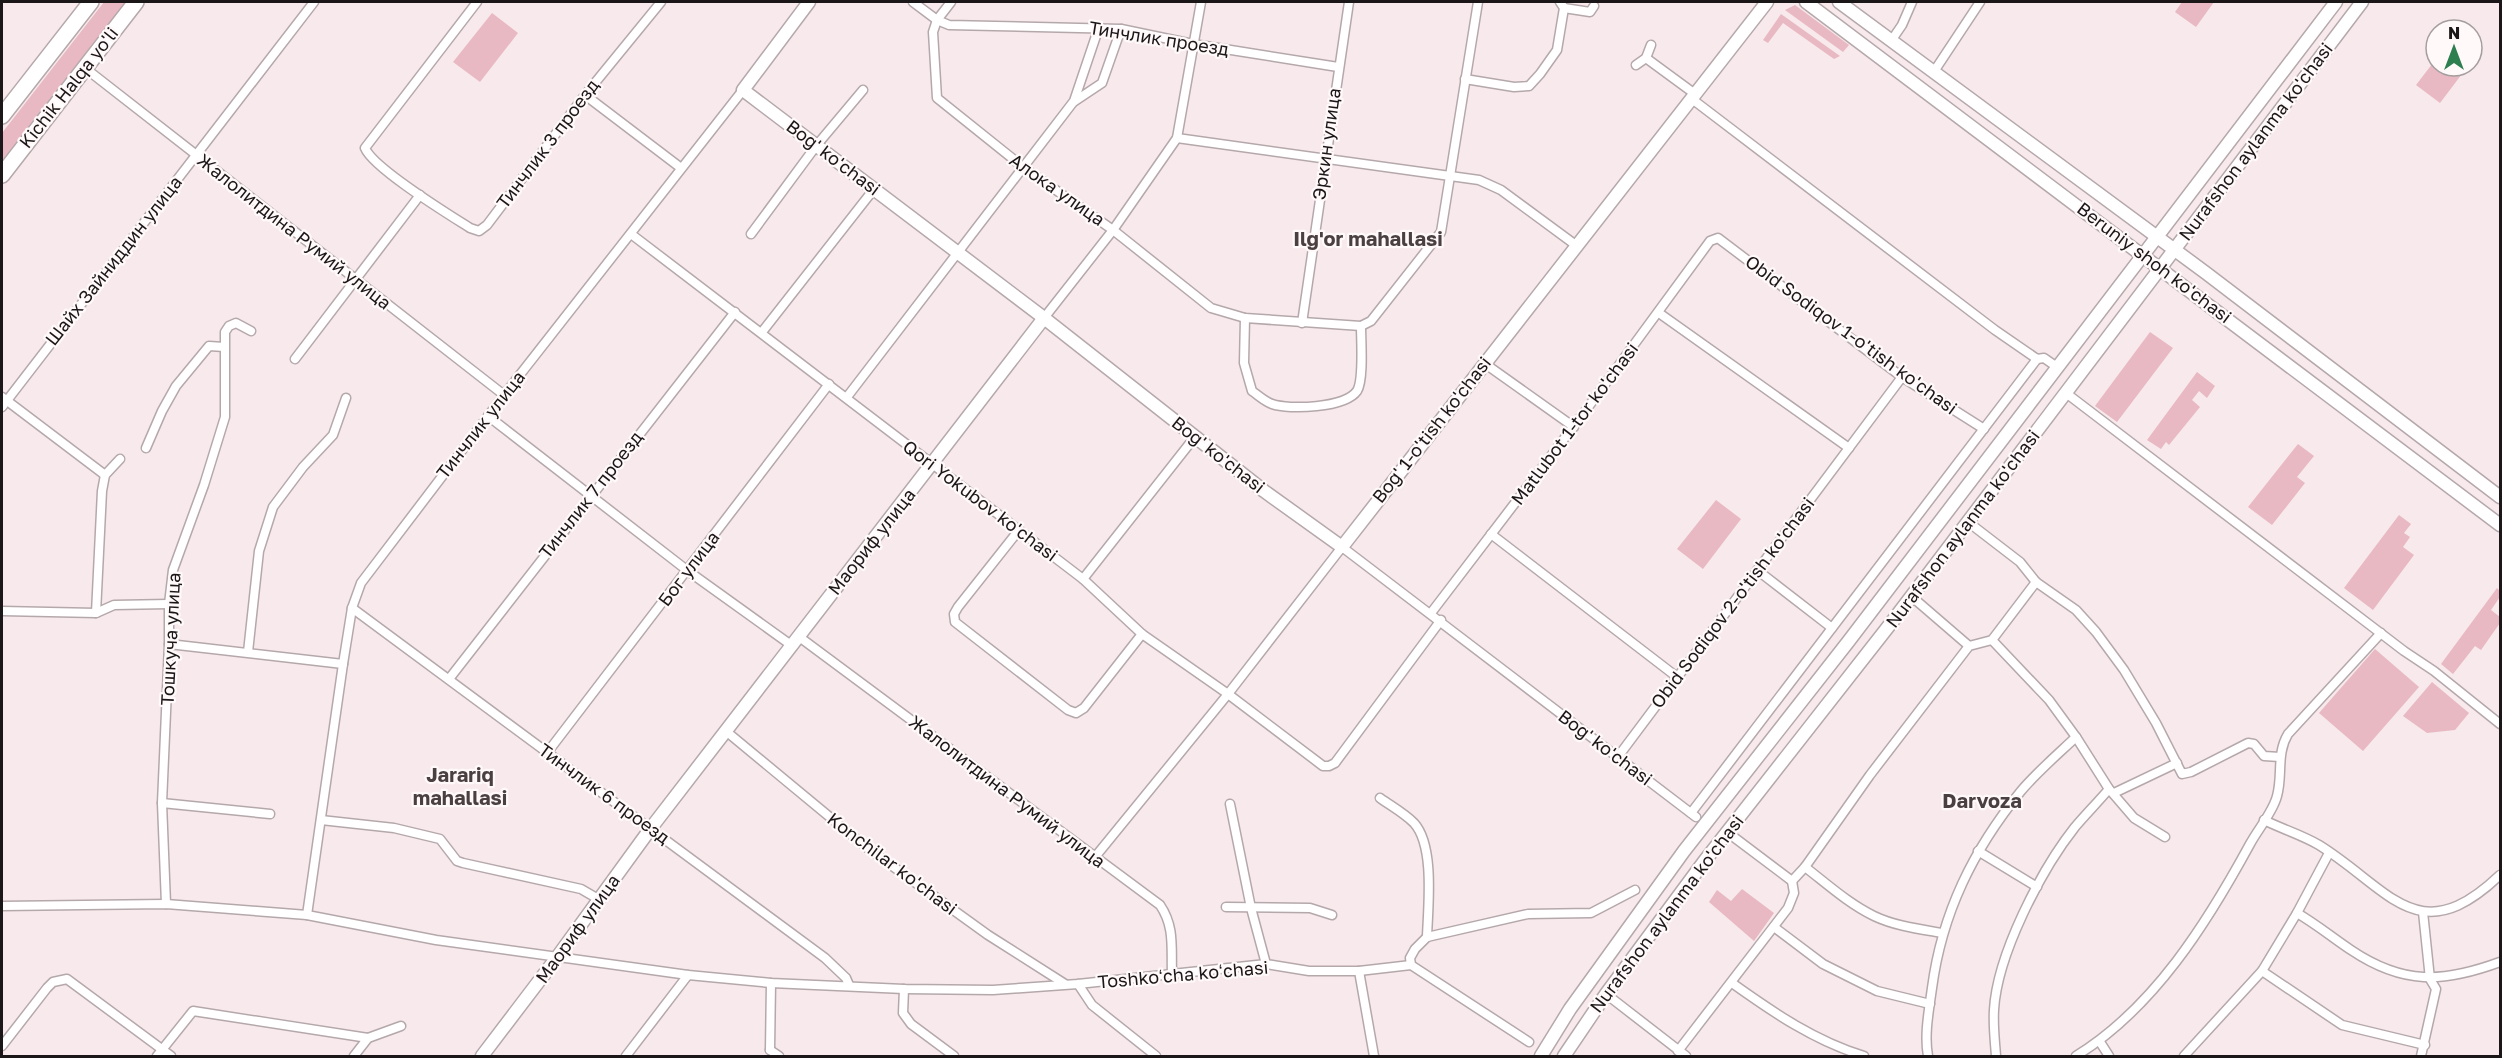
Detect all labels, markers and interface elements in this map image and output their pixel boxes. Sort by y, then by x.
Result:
street label: Тинчлик проезд [1088,16,1231,60]
north arrow [2424,18,2484,78]
street label: Kichik Halqa yo'li [14,22,122,152]
text: N [2448,23,2460,43]
street label: Nurafshon aylanma ko'chasi [2174,38,2337,245]
street label: Тинчлик 3 проезд [491,74,603,212]
street label: Эркин улица [1307,86,1345,201]
street label: Bog' ko'chasi [782,115,885,200]
street label: Алока улица [1006,148,1109,230]
street label: Жалолитдина Румий улица [193,149,396,314]
street label: Шайх Зайниддин улица [40,171,186,350]
street label: Beruniy shoh ko'chasi [2073,197,2236,327]
district label: Ilg'or mahallasi [1293,226,1443,250]
street label: Obid Sodiqov 1-o'tish ko'chasi [1741,250,1962,418]
street label: Matlubot 1-tor ko'chasi [1506,338,1642,509]
street label: Bog' 1-o'tish ko'chasi [1367,352,1495,507]
street label: Тинчлик улица [431,366,529,483]
street label: Bog' ko'chasi [1168,411,1270,497]
street label: Nurafshon aylanma ko'chasi [1881,425,2044,632]
street label: Тинчлик 7 проезд [534,426,647,562]
street label: Qori Yokubov ko'chasi [899,435,1062,566]
street label: Маориф улица [823,484,920,599]
street label: Obid Sodiqov 2-o'tish ko'chasi [1646,493,1819,712]
street label: Бог улица [653,527,724,610]
street label: Тошкуча улица [156,572,184,706]
street label: Bog' ko'chasi [1554,705,1657,790]
street label: Жалолитдина Румий улица [905,710,1110,872]
street label: Тинчлик 6 проезд [535,738,675,848]
district label: Jarariq mahallasi [413,762,507,809]
district label: Darvoza [1942,788,2022,812]
street label: Konchilar ko'chasi [823,807,962,919]
street label: Nurafshon aylanma ko'chasi [1585,810,1748,1017]
street label: Маориф улица [530,870,624,987]
street label: Toshkoʻcha koʻchasi [1097,956,1269,992]

